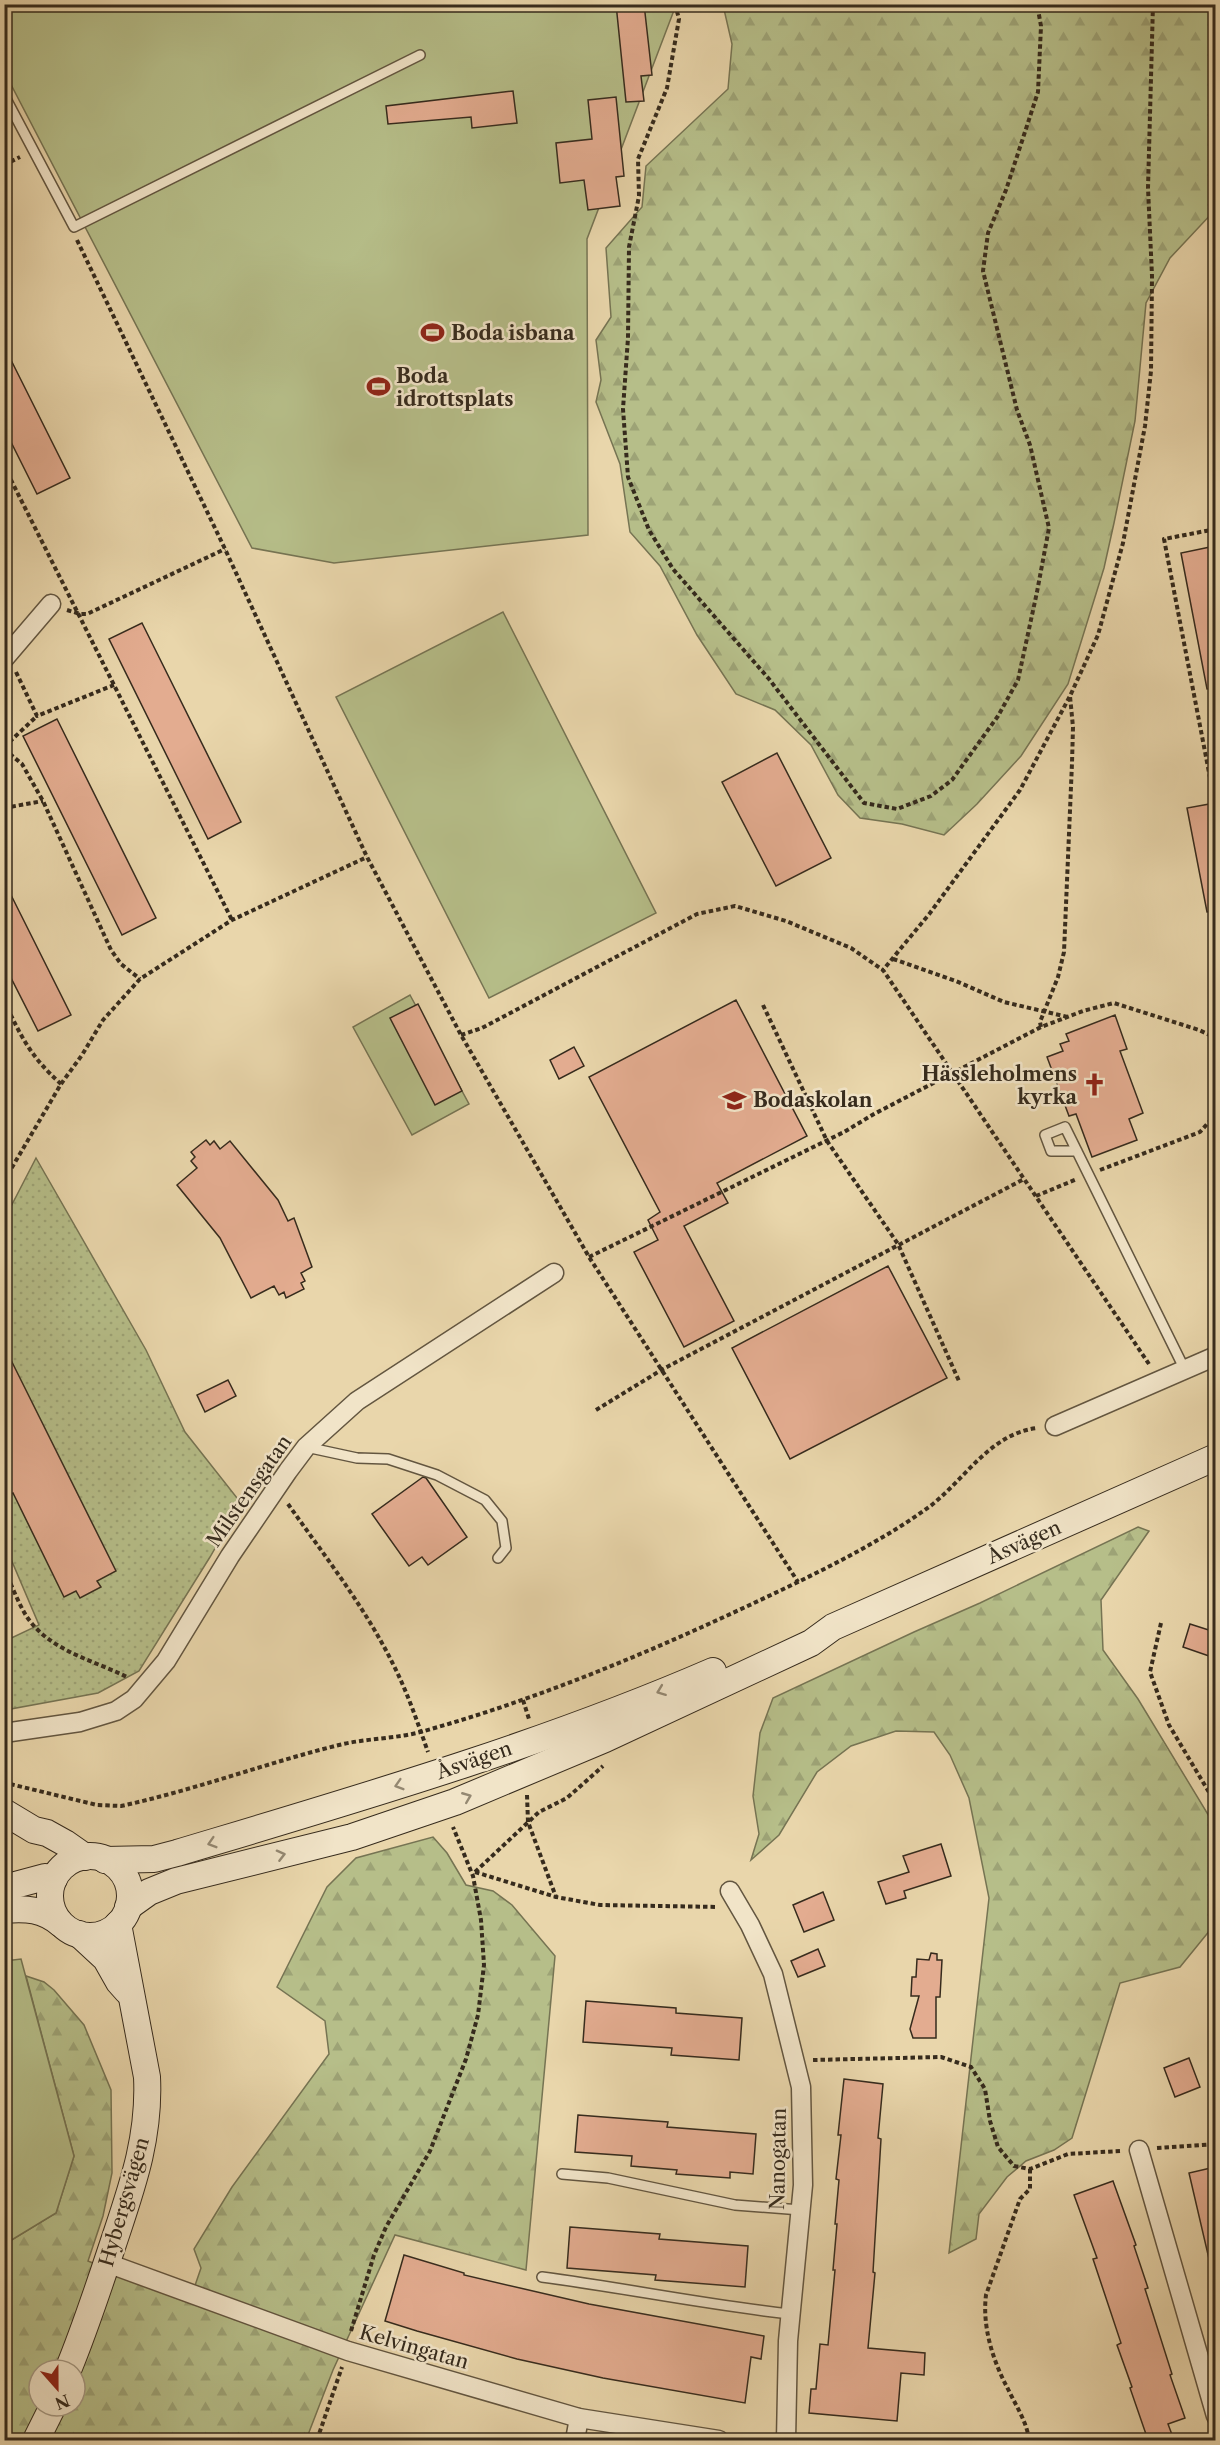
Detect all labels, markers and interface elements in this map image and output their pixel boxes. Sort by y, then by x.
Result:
sports icon: Boda isbana [420,320,446,346]
place label: Boda isbana [451,321,575,345]
place label: Boda idrottsplats [396,364,513,411]
sports icon: Boda idrottsplats [365,374,391,400]
place label: Hässleholmens kyrka [921,1062,1077,1109]
church icon: Hässleholmens kyrka [1082,1072,1108,1098]
school or university icon: Bodaskolan [722,1087,748,1113]
place label: Bodaskolan [753,1088,873,1112]
street label: Milstensgatan [201,1430,297,1552]
street label: Åsvägen [982,1514,1065,1569]
one-way arrow [657,1684,667,1697]
street label: Åsvägen [432,1735,515,1784]
one-way arrow [394,1778,405,1790]
one-way arrow [461,1792,472,1804]
one-way arrow [208,1836,218,1848]
one-way arrow [276,1849,286,1862]
street label: Nanogatan [765,2107,791,2210]
street label: Hybergsvägen [94,2134,154,2269]
street label: Kelvingatan [357,2320,472,2374]
north arrow [27,2358,87,2418]
text: N [52,2390,72,2414]

